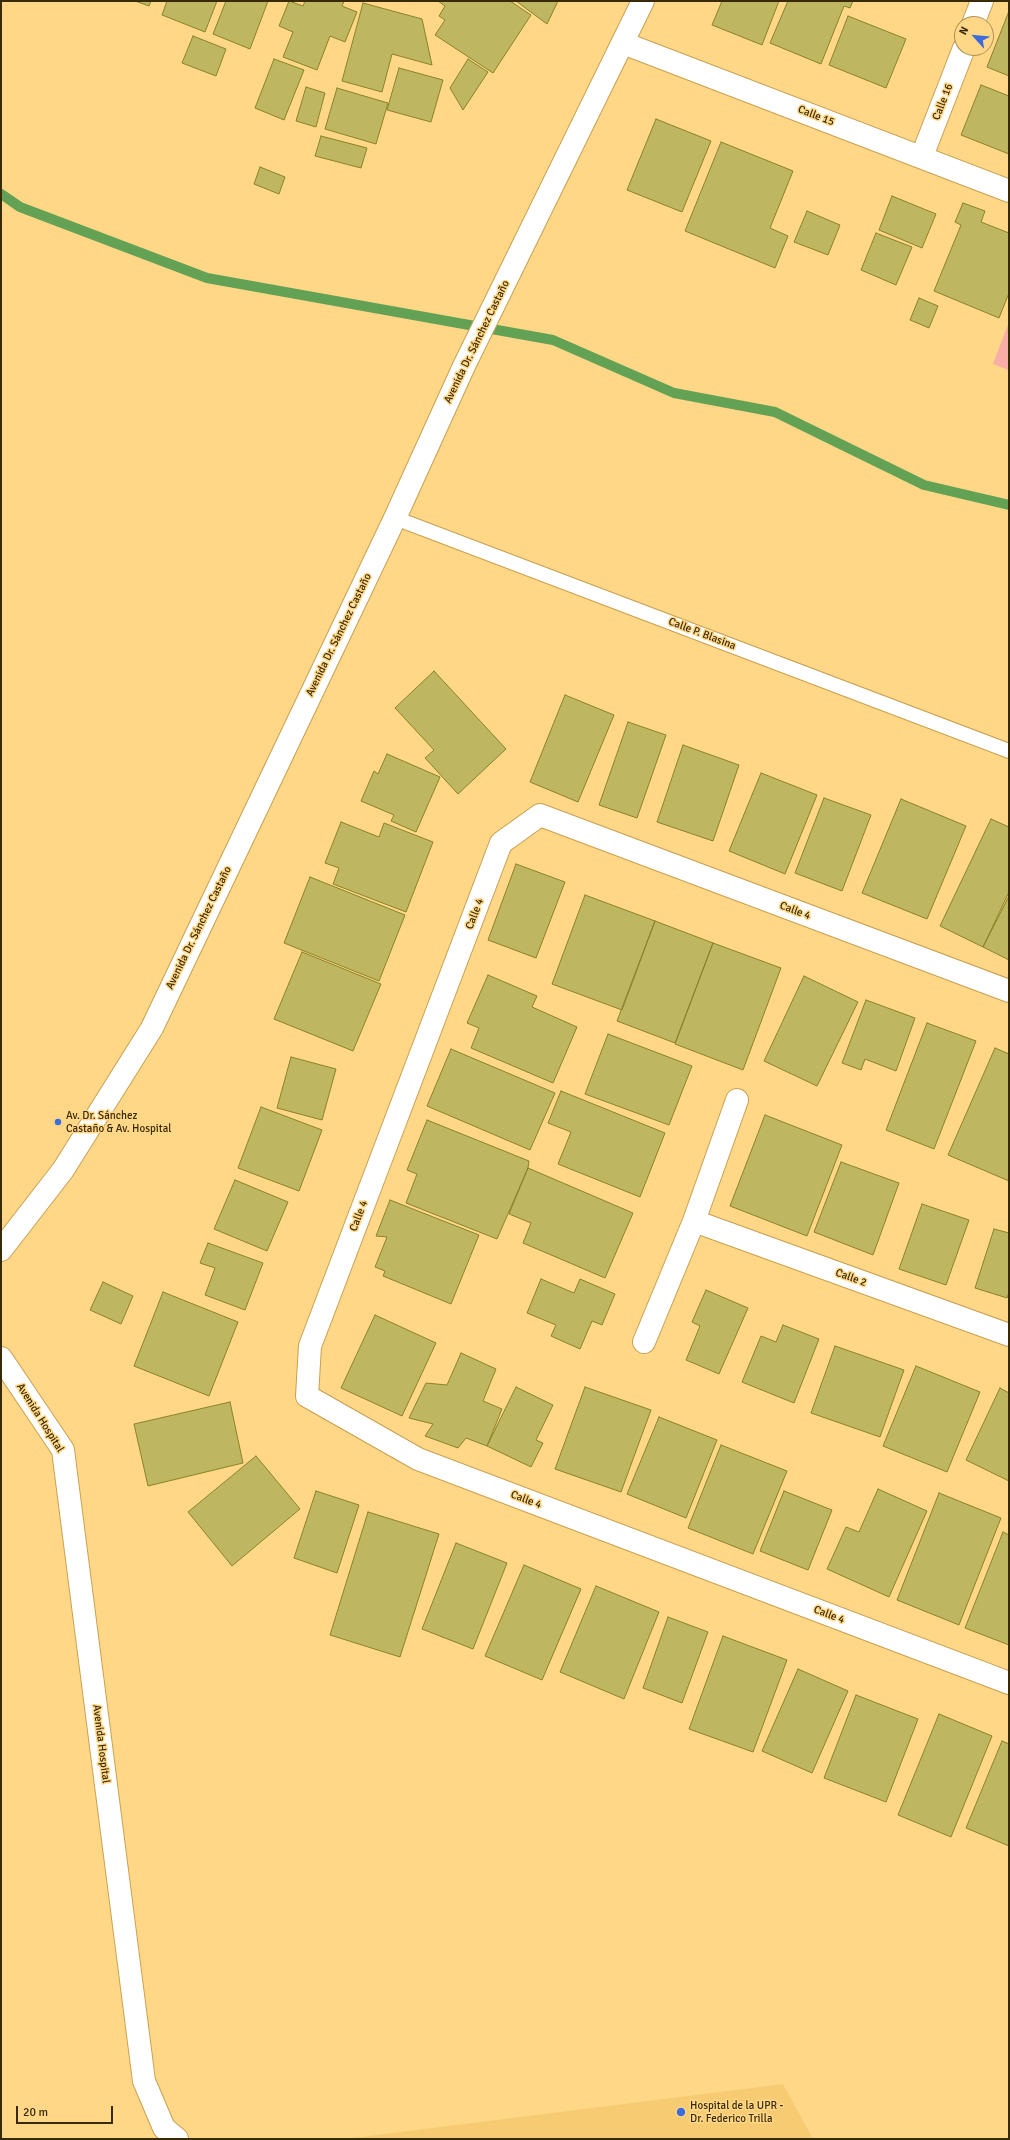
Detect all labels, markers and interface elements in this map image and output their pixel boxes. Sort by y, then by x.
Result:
north arrow [954,16,994,56]
text: N [956,24,971,37]
street label: Calle 16 [930,82,956,122]
street label: Calle 15 [796,103,836,129]
street label: Avenida Dr. Sánchez Castaño [441,278,513,406]
street label: Avenida Dr. Sánchez Castaño [303,571,375,699]
street label: Calle P. Blasina [666,615,738,653]
street label: Avenida Dr. Sánchez Castaño [163,864,235,992]
street label: Calle 4 [463,897,487,931]
street label: Calle 4 [778,899,812,923]
place label: Av. Dr. Sánchez Castaño & Av. Hospital [66,1109,171,1135]
marker: Av. Dr. Sánchez Castaño & Av. Hospital [53,1117,63,1127]
street label: Calle 4 [347,1199,371,1233]
street label: Calle 2 [834,1266,868,1290]
street label: Avenida Hospital [13,1381,67,1455]
street label: Calle 4 [509,1488,543,1512]
street label: Calle 4 [812,1603,846,1627]
street label: Avenida Hospital [90,1704,112,1784]
scale bar [18,2098,115,2124]
place label: Hospital de la UPR - Dr. Federico Trilla [690,2099,783,2125]
text: 20 m [23,2105,48,2120]
marker: Hospital de la UPR - Dr. Federico Trilla [675,2106,687,2118]

